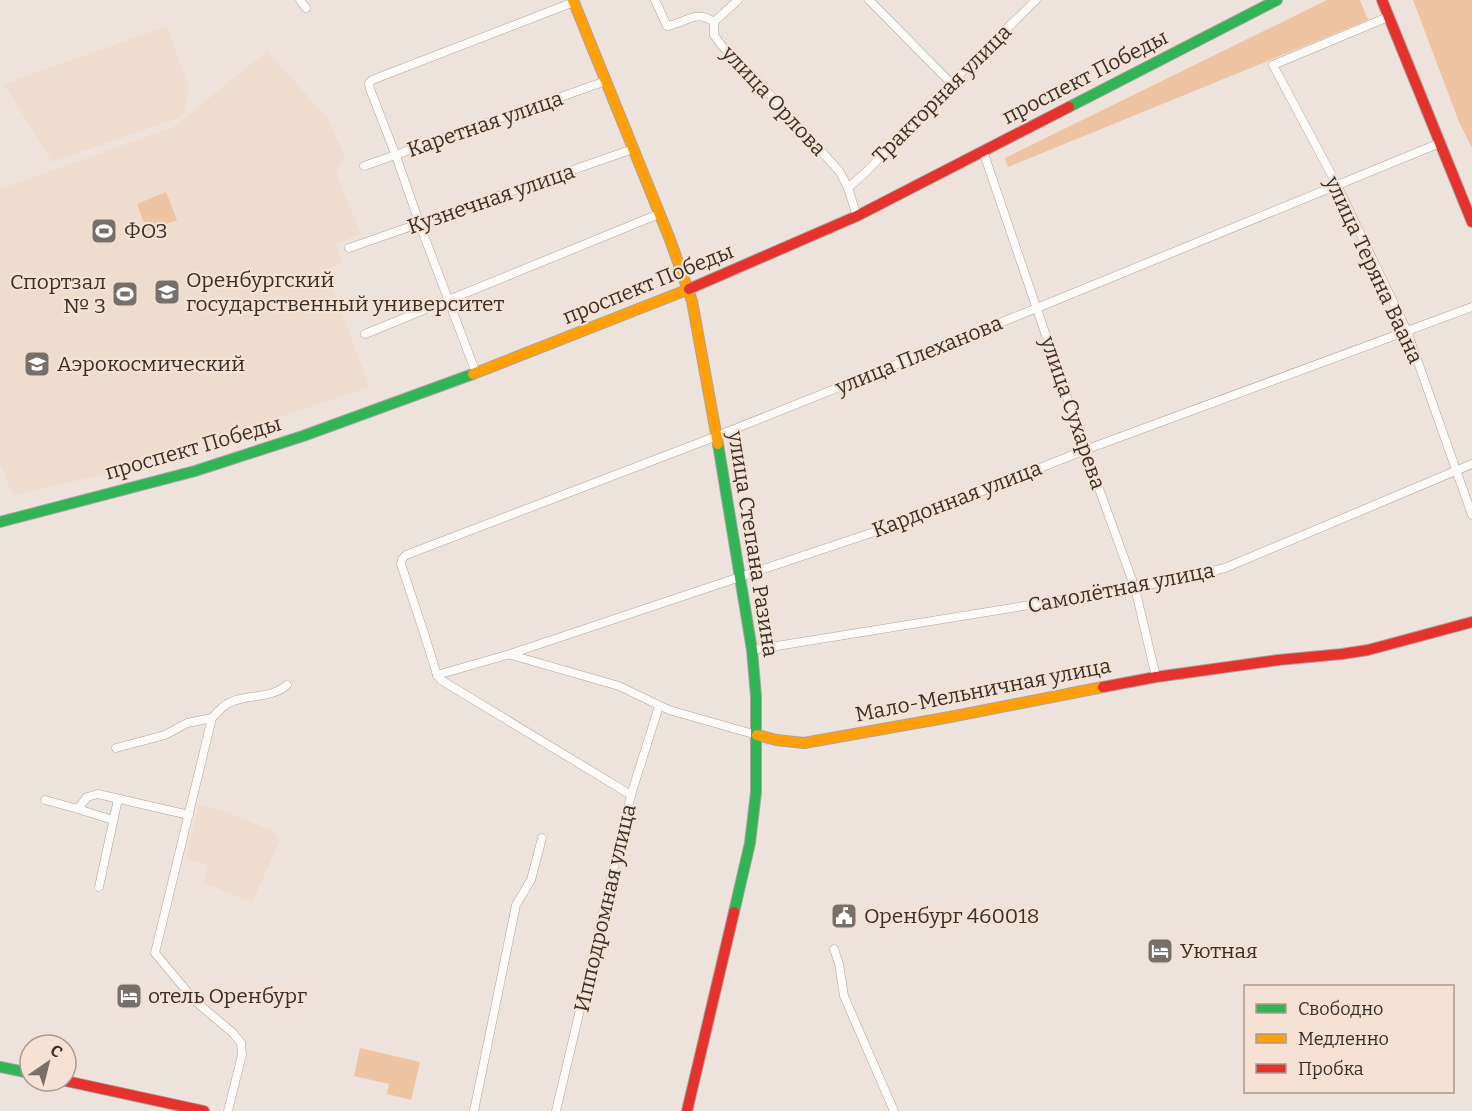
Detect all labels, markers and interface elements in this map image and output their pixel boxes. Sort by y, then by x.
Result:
street label: Тракторная улица [867,19,1017,169]
street label: проспект Победы [998,24,1172,130]
street label: улица Орлова [716,40,832,162]
street label: Каретная улица [404,85,567,163]
street label: Кузнечная улица [404,158,579,240]
street label: улица Теряна Ваана [1319,171,1429,368]
sports icon: ФОЗ [89,216,119,246]
place label: ФОЗ [124,218,168,244]
street label: проспект Победы [559,238,737,330]
place label: Оренбургский государственный университет [186,267,504,317]
place label: Спортзал № 3 [10,269,106,319]
school or university icon: Оренбургский государственный университет [152,277,182,307]
sports icon: Спортзал № 3 [110,279,140,309]
street label: улица Плеханова [831,309,1007,401]
street label: улица Сухарева [1034,332,1112,493]
school or university icon: Аэрокосмический [22,349,52,379]
place label: Аэрокосмический [57,351,245,377]
street label: проспект Победы [102,410,284,486]
street label: улица Степана Разина [722,428,784,659]
street label: Кардонная улица [869,455,1046,543]
street label: Самолётная улица [1025,557,1217,619]
street label: Мало-Мельничная улица [853,652,1114,728]
street label: Ипподромная улица [568,801,642,1015]
public building icon: Оренбург 460018 [829,901,859,931]
place label: Оренбург 460018 [864,903,1039,929]
hotel icon: Уютная [1145,936,1175,966]
place label: Уютная [1180,938,1258,964]
hotel icon: отель Оренбург [114,981,144,1011]
place label: отель Оренбург [148,983,307,1009]
legend [1244,985,1454,1093]
text: Свободно [1298,998,1383,1020]
text: Медленно [1298,1028,1389,1050]
north arrow [18,1033,78,1093]
text: С [47,1040,66,1062]
text: Пробка [1298,1058,1364,1080]

